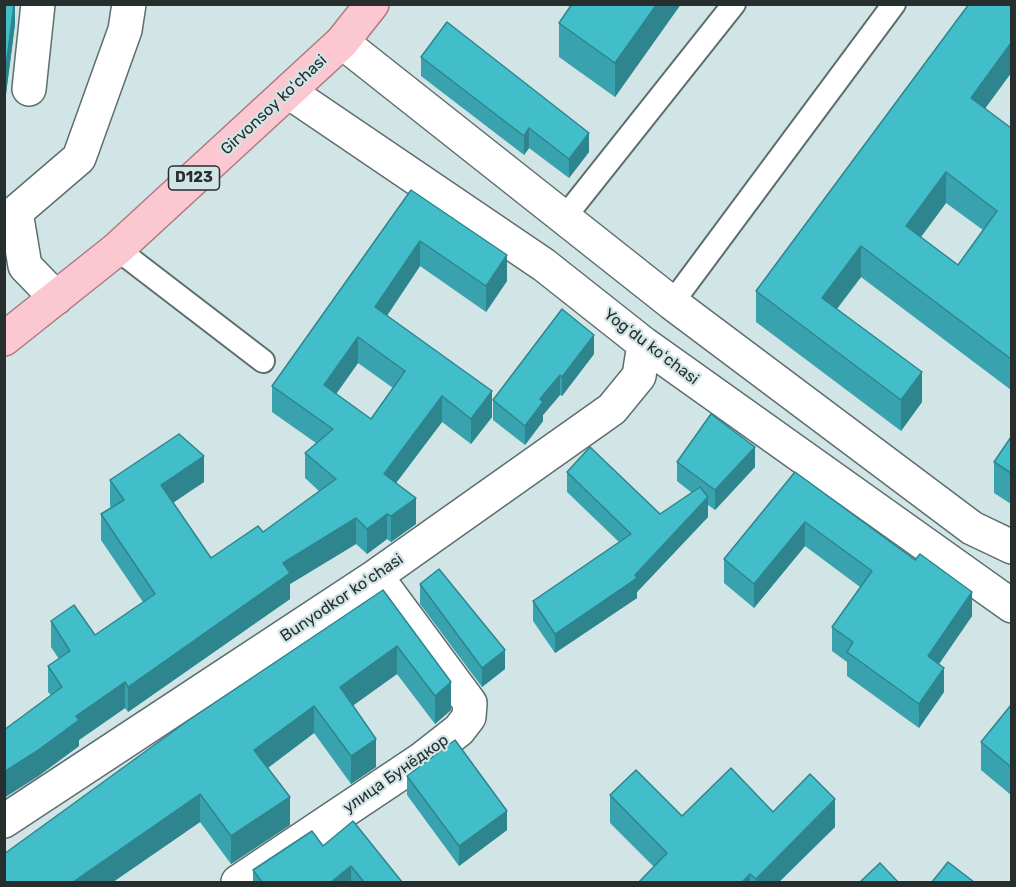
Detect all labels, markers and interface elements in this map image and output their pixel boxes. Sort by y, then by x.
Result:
street label: Girvonsoy koʻchasi [217,51,331,159]
road number: D123 [168,166,220,190]
street label: Yogʻdu koʻchasi [600,305,702,389]
street label: Bunyodkor koʻchasi [277,550,407,646]
street label: улица Бунёдкор [340,731,452,817]

